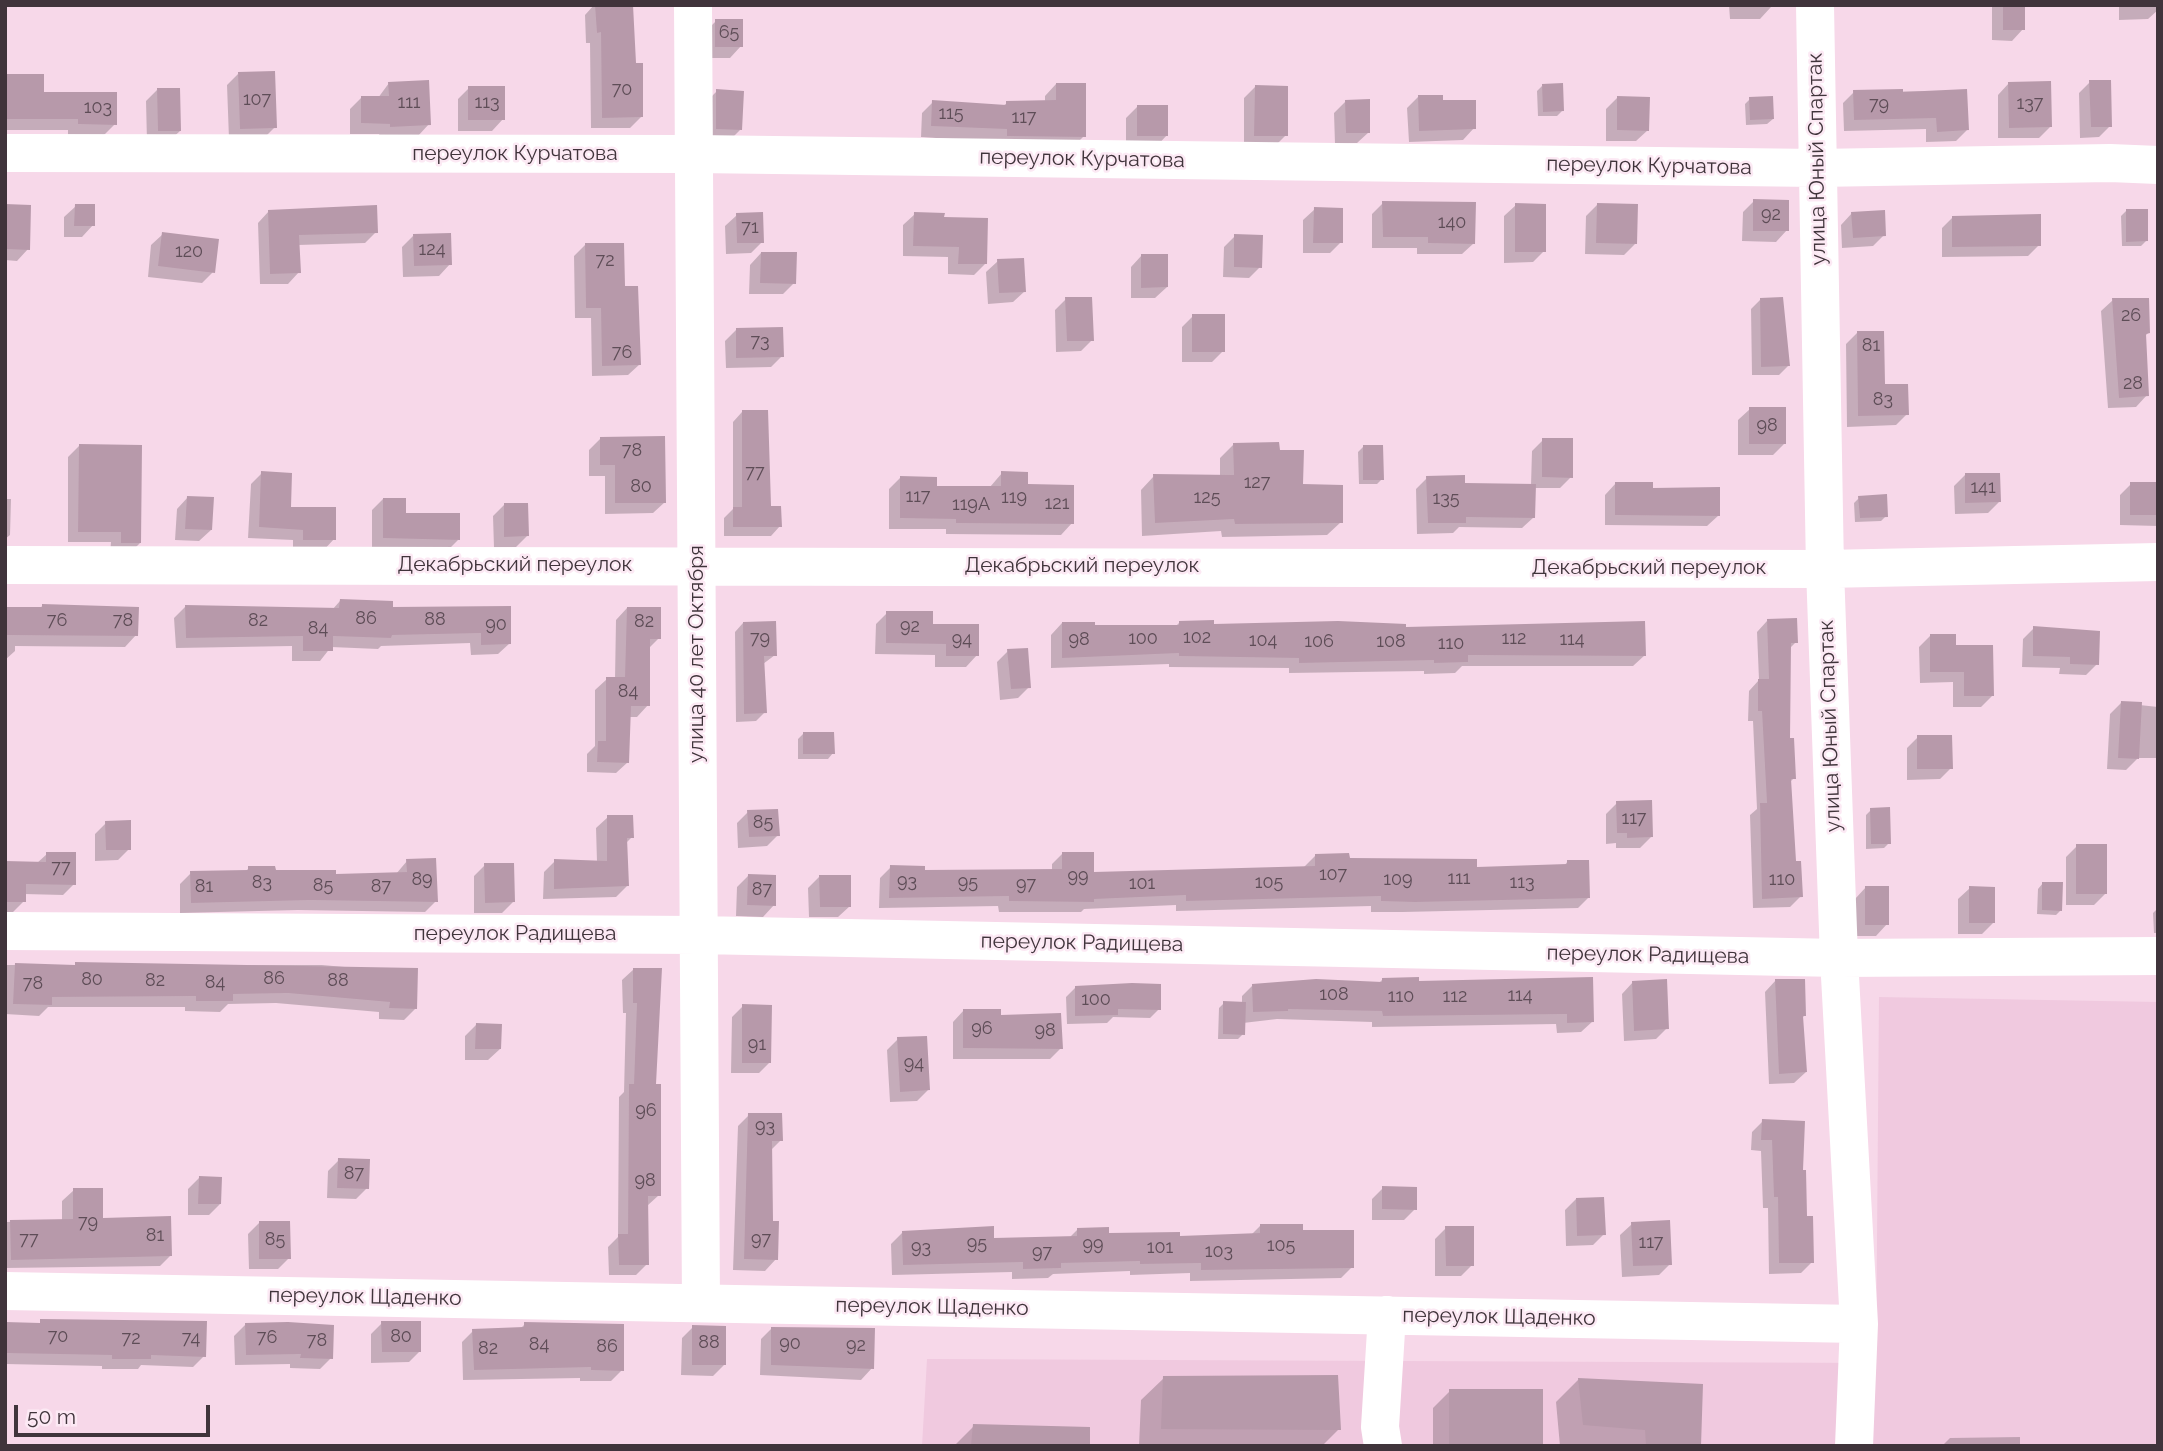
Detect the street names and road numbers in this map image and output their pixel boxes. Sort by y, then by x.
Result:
street label: улица Юный Спартак [1803,52,1831,266]
street label: переулок Курчатова [412,141,618,167]
street label: переулок Курчатова [979,145,1185,173]
street label: переулок Курчатова [1546,152,1752,180]
street label: улица 40 лет Октября [684,545,710,763]
street label: Декабрьский переулок [397,552,633,578]
street label: Декабрьский переулок [964,553,1200,579]
street label: Декабрьский переулок [1531,555,1767,581]
street label: улица Юный Спартак [1814,619,1846,833]
street label: переулок Радищева [414,921,616,947]
street label: переулок Радищева [980,929,1184,957]
street label: переулок Радищева [1546,941,1750,969]
street label: переулок Щаденко [268,1283,462,1311]
street label: переулок Щаденко [835,1293,1029,1321]
street label: переулок Щаденко [1402,1303,1596,1331]

